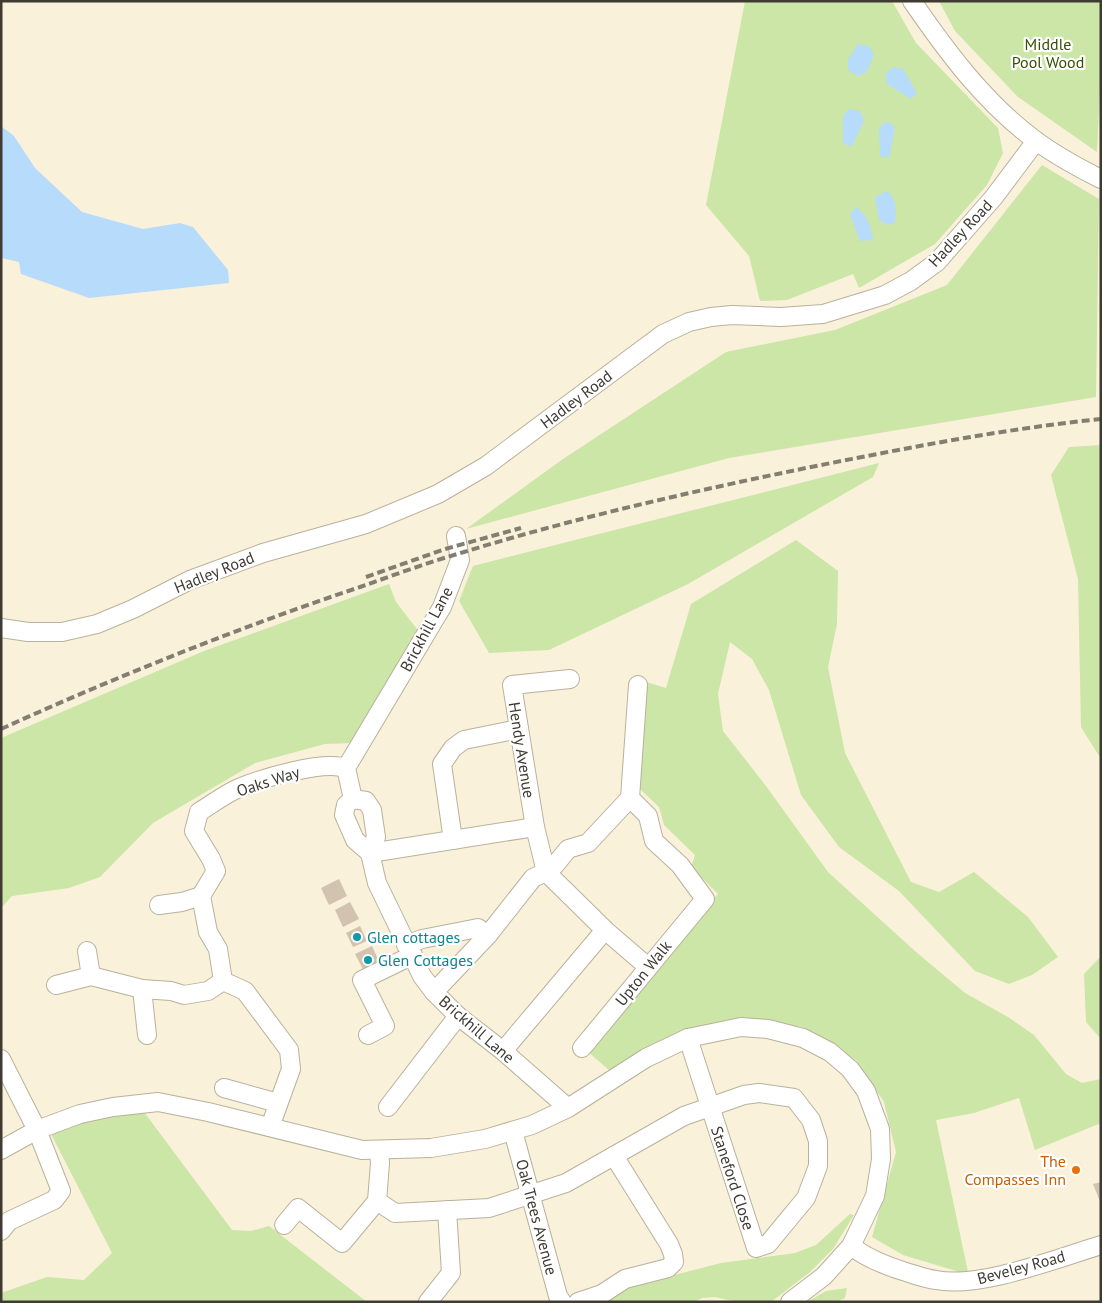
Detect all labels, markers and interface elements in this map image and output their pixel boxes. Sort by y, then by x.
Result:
park label: Middle Pool Wood [1012,34,1084,72]
street label: Hadley Road [924,195,996,271]
street label: Hadley Road [536,366,616,432]
street label: Hadley Road [171,547,257,597]
street label: Brickhill Lane [395,583,457,675]
street label: Hendy Avenue [505,701,539,799]
street label: Oaks Way [234,761,303,801]
place label: Glen cottages [367,927,461,947]
marker: Glen cottages [351,931,363,943]
street label: Upton Walk [611,936,676,1010]
place label: Glen Cottages [378,950,473,970]
marker: Glen Cottages [362,954,374,966]
street label: Brickhill Lane [435,991,519,1067]
street label: Staneford Close [707,1124,759,1232]
place label: The Compasses Inn [964,1151,1066,1189]
street label: Oak Trees Avenue [512,1157,562,1277]
marker: The Compasses Inn [1070,1164,1082,1176]
street label: Beveley Road [975,1246,1067,1288]

